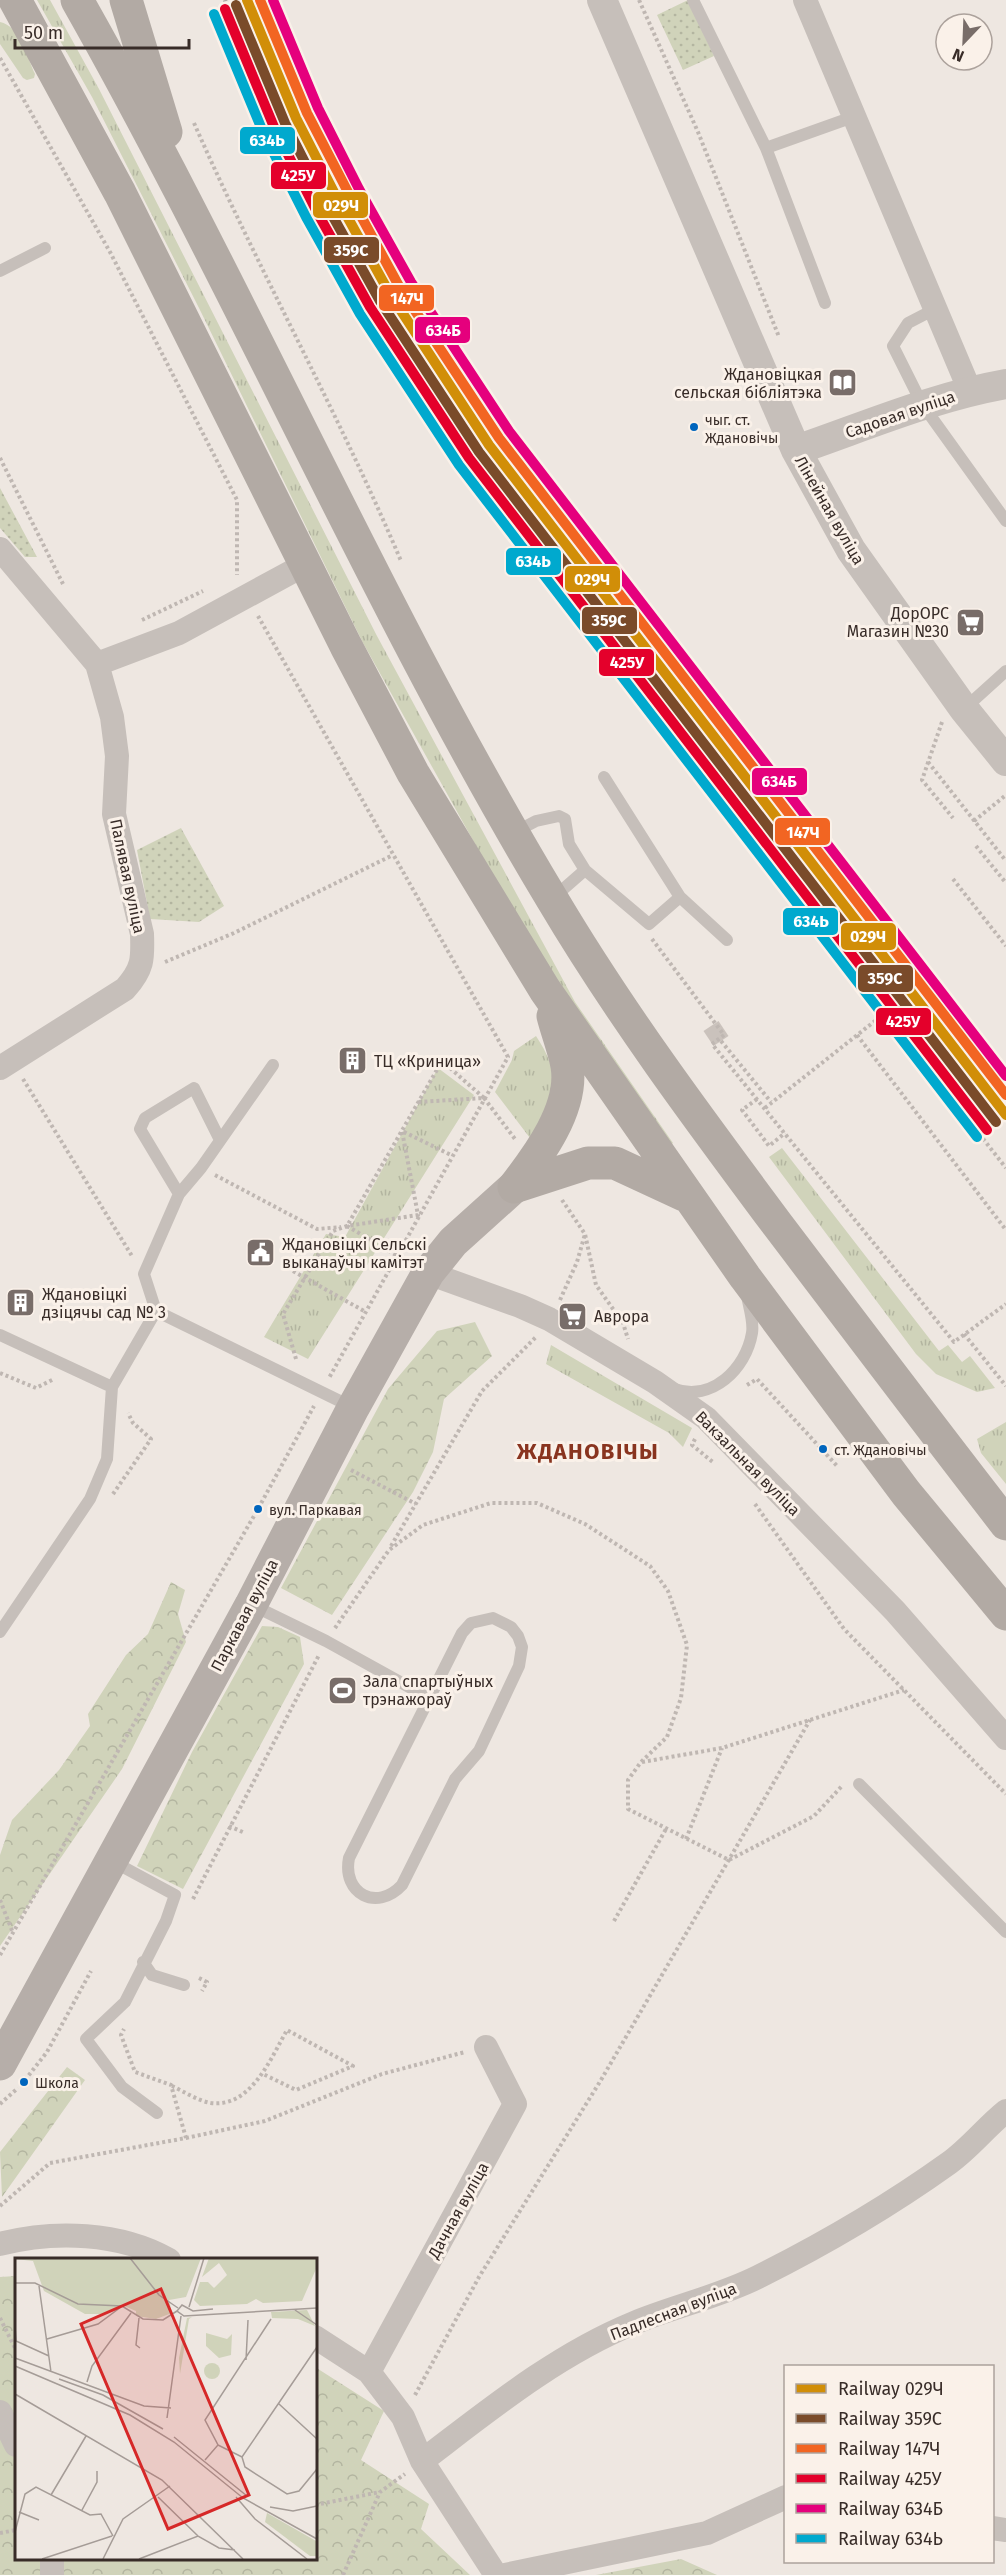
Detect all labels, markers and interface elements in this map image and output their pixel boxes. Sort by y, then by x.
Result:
scale bar [15,12,189,50]
north arrow [934,12,994,72]
text: 50 m [24,22,63,44]
text: N [950,45,967,66]
line badge: 634Ь [239,126,296,155]
text: 634Ь [249,131,285,150]
line badge: 425У [270,161,327,190]
text: 425У [281,166,316,185]
line badge: 029Ч [312,191,369,219]
text: 029Ч [323,196,359,215]
line badge: 359С [323,236,380,264]
text: 359С [333,241,369,260]
line badge: 147Ч [378,284,435,312]
text: 147Ч [390,289,424,308]
line badge: 634Б [414,316,471,344]
text: 634Б [425,321,461,340]
place label: Ждановіцкая сельская бібліятэка [674,365,822,402]
library icon: Ждановіцкая сельская бібліятэка [827,367,859,399]
street label: Садовая вуліца [843,387,957,442]
place label: чыг. ст. Ждановічы [705,412,778,447]
marker: чыг. ст. Ждановічы [688,421,700,433]
street label: Лінейная вуліца [791,452,868,568]
line badge: 634Ь [505,547,562,576]
text: 634Ь [515,552,551,571]
line badge: 029Ч [564,565,621,593]
text: 029Ч [574,570,610,589]
place label: ДорОРС Магазин №30 [847,604,949,641]
line badge: 359С [581,606,638,635]
supermarket icon: ДорОРС Магазин №30 [954,606,986,638]
text: 359С [591,611,627,630]
line badge: 425У [598,648,655,677]
text: 425У [610,653,645,672]
line badge: 634Б [751,767,808,796]
text: 634Б [761,772,797,791]
street label: Палявая вуліца [106,817,149,935]
line badge: 147Ч [774,817,831,846]
text: 147Ч [786,823,820,842]
line badge: 634Ь [782,907,839,936]
text: 634Ь [793,912,829,931]
line badge: 029Ч [840,922,897,951]
text: 029Ч [850,927,886,946]
line badge: 359С [857,964,914,993]
text: 359С [867,969,903,988]
line badge: 425У [875,1007,932,1036]
text: 425У [886,1012,921,1031]
building icon: ТЦ «Криница» [337,1045,369,1077]
place label: ТЦ «Криница» [374,1052,481,1071]
place label: Ждановіцкі Сельскі выканаўчы камітэт [282,1235,427,1272]
public building icon: Ждановіцкі Сельскі выканаўчы камітэт [245,1237,277,1269]
place label: Ждановіцкі дзіцячы сад № 3 [42,1285,166,1322]
building icon: Ждановіцкі дзіцячы сад № 3 [5,1287,37,1319]
supermarket icon: Аврора [557,1300,589,1332]
place label: Аврора [594,1307,649,1326]
street label: Вакзальная вуліца [691,1407,804,1520]
district label: ЖДАНОВІЧЫ [516,1438,659,1465]
place label: ст. Ждановічы [834,1442,926,1459]
marker: ст. Ждановічы [817,1443,829,1455]
place label: вул. Паркавая [269,1502,362,1519]
marker: вул. Паркавая [252,1503,264,1515]
street label: Паркавая вуліца [207,1556,282,1675]
place label: Зала спартыўных трэнажораў [363,1672,493,1709]
sports icon: Зала спартыўных трэнажораў [326,1674,358,1706]
place label: Школа [35,2075,79,2092]
marker: Школа [18,2076,30,2088]
street label: Дачная вуліца [424,2159,493,2262]
inset map [15,2258,316,2560]
street label: Падлесная вуліца [607,2279,739,2344]
legend [784,2365,994,2563]
text: Railway 029Ч [838,2378,944,2400]
text: Railway 359С [838,2408,942,2430]
text: Railway 147Ч [838,2438,941,2460]
text: Railway 425У [838,2468,942,2490]
text: Railway 634Б [838,2498,943,2520]
text: Railway 634Ь [838,2528,943,2550]

